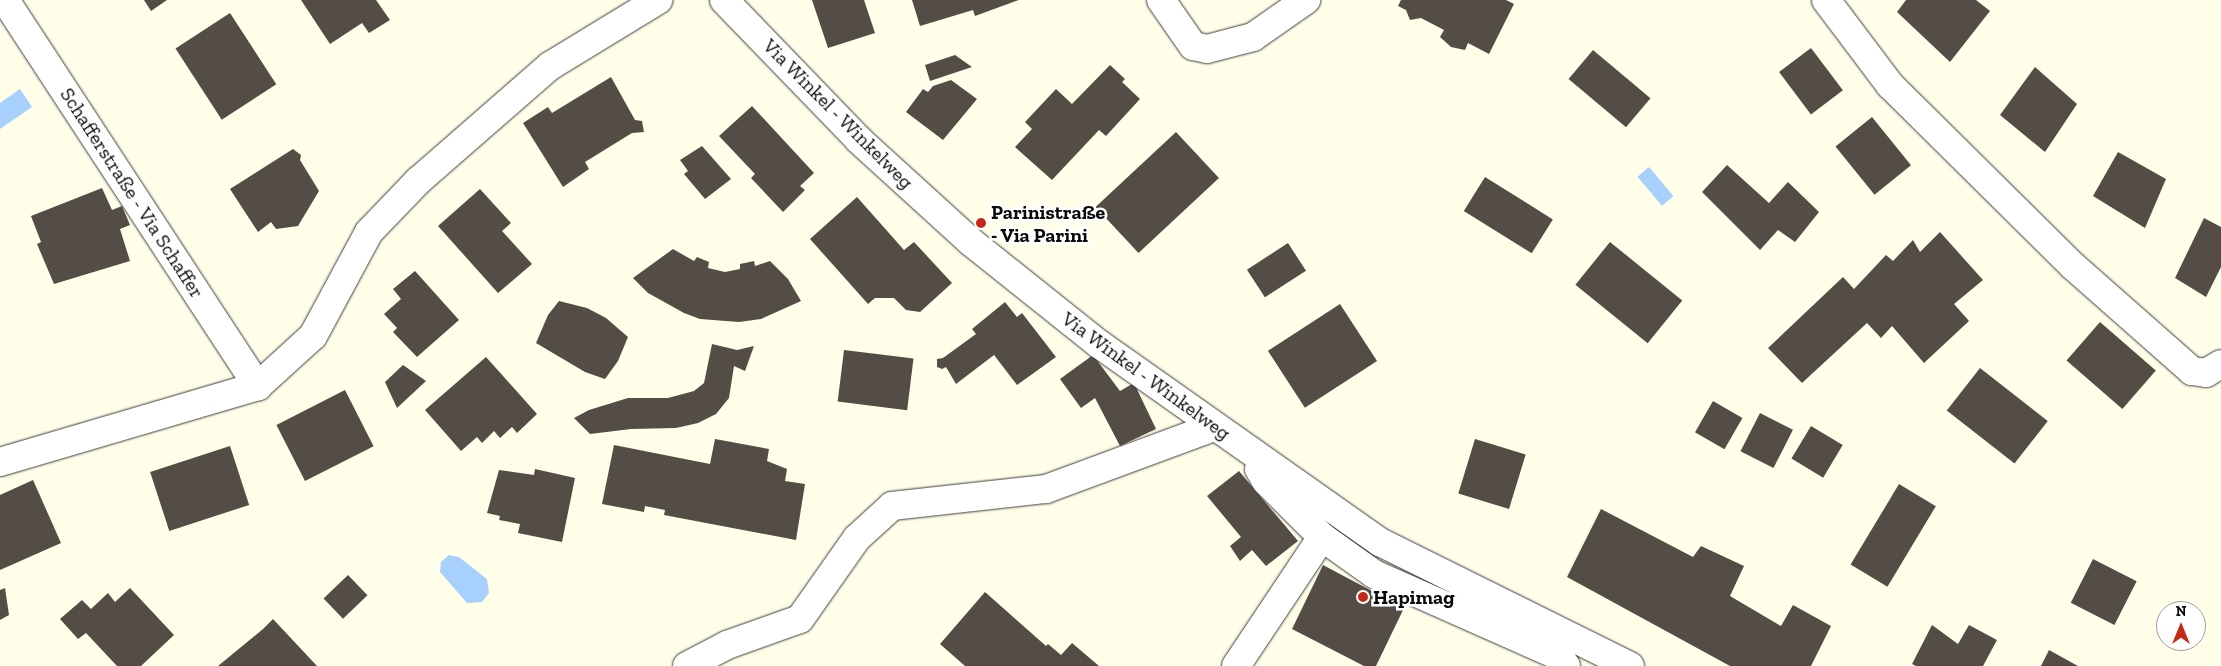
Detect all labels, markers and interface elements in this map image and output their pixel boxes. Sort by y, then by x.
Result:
street label: Via Winkel - Winkelweg [757,33,919,195]
street label: Schafferstraße - Via Schaffer [55,83,209,303]
place label: Parinistraße - Via Parini [991,200,1105,247]
marker: Parinistraße - Via Parini [975,217,987,229]
street label: Via Winkel - Winkelweg [1056,306,1236,446]
place label: Hapimag [1373,585,1455,609]
marker: Hapimag [1357,591,1369,603]
north arrow [2156,601,2206,651]
text: N [2176,603,2186,620]

